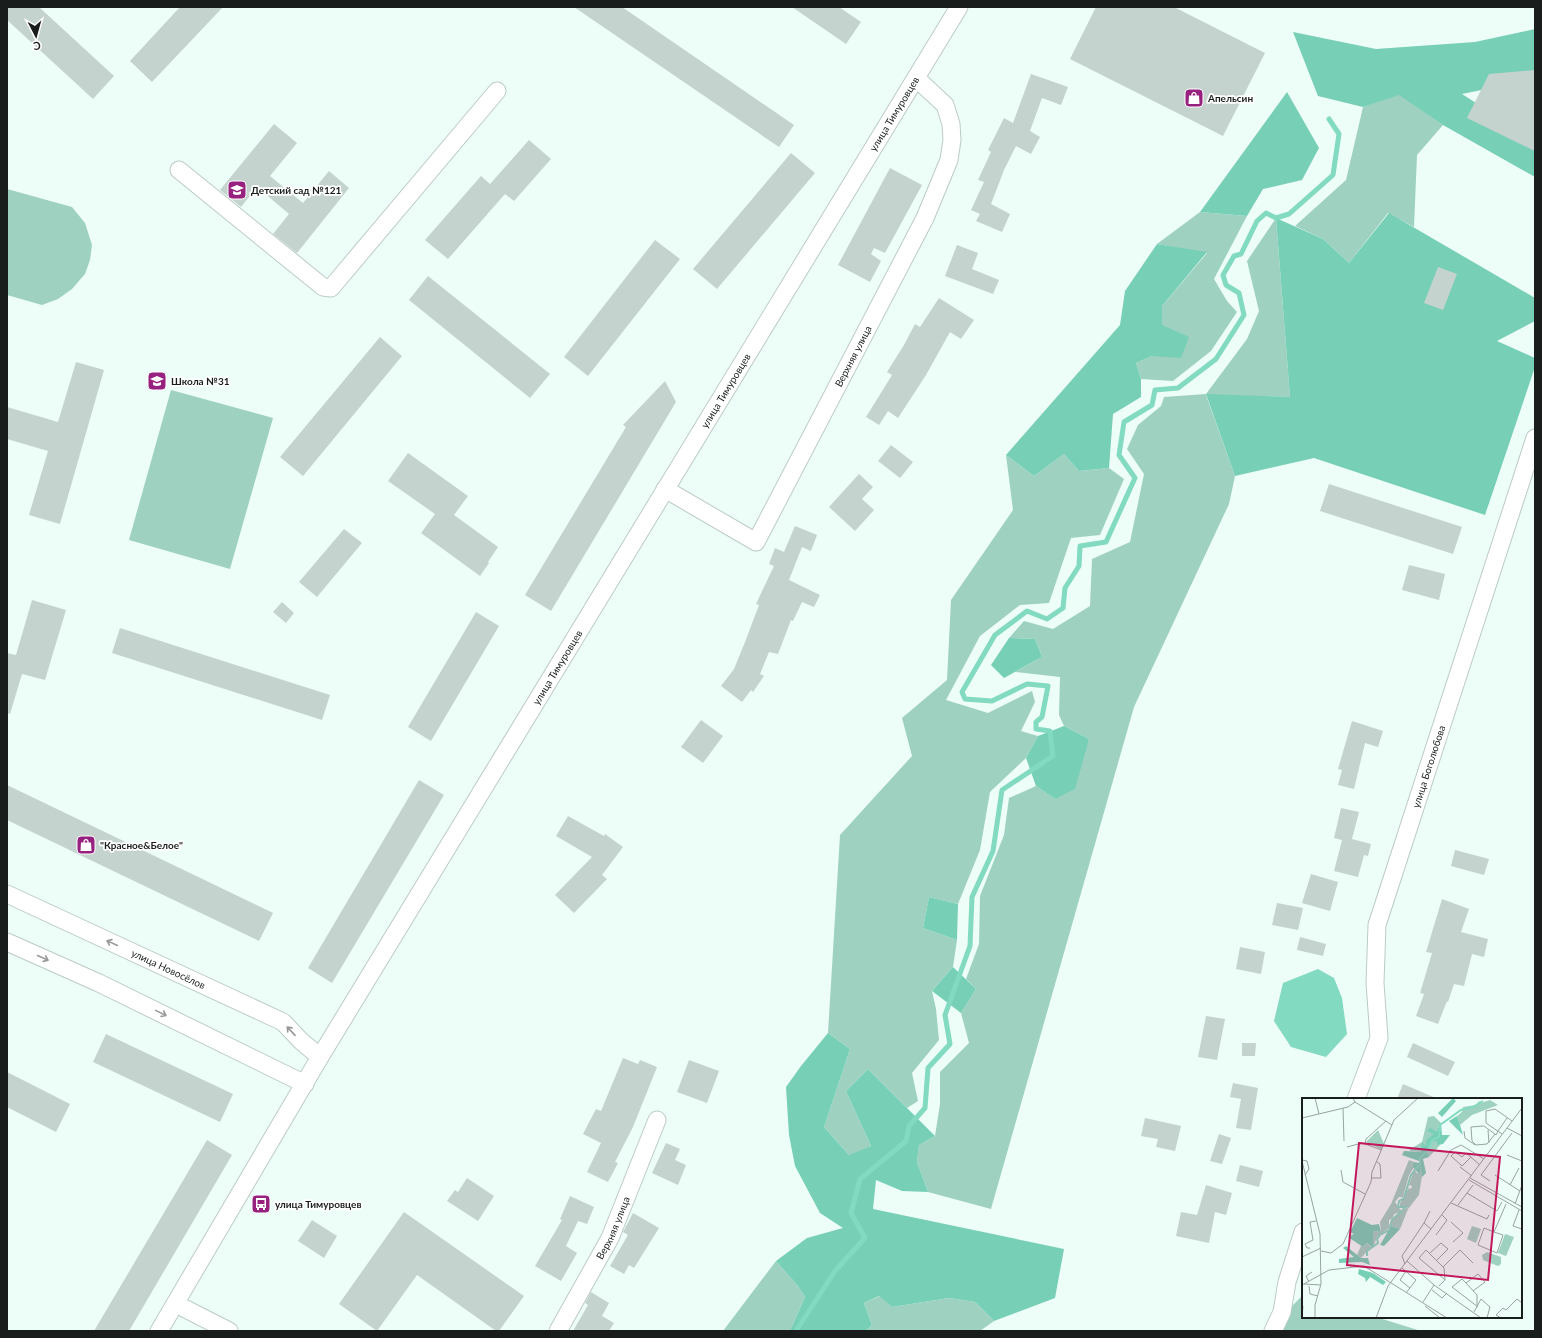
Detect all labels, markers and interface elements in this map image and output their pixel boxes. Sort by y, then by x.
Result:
north arrow [16,16,56,56]
text: С [32,40,41,53]
street label: улица Тимуровцев [867,74,921,153]
shop icon: Апельсин [1183,87,1205,109]
place label: Апельсин [1207,92,1253,104]
school or university icon: Детский сад №121 [226,179,248,201]
place label: Детский сад №121 [251,184,341,196]
street label: Верхняя улица [832,323,874,389]
street label: улица Тимуровцев [698,351,753,430]
school or university icon: Школа №31 [146,370,168,392]
place label: Школа №31 [171,375,230,387]
street label: улица Тимуровцев [530,628,584,707]
street label: улица Боголюбова [1409,724,1447,809]
shop icon: "Красное&Белое" [75,834,97,856]
place label: "Красное&Белое" [100,839,183,851]
one-way arrow [106,939,118,946]
street label: улица Новосёлов [130,947,207,991]
one-way arrow [36,955,48,962]
one-way arrow [154,1010,166,1017]
one-way arrow [286,1026,296,1036]
inset map [1302,1098,1522,1318]
bus stop icon: улица Тимуровцев [250,1193,272,1215]
street label: Верхняя улица [593,1195,632,1261]
place label: улица Тимуровцев [275,1198,361,1210]

